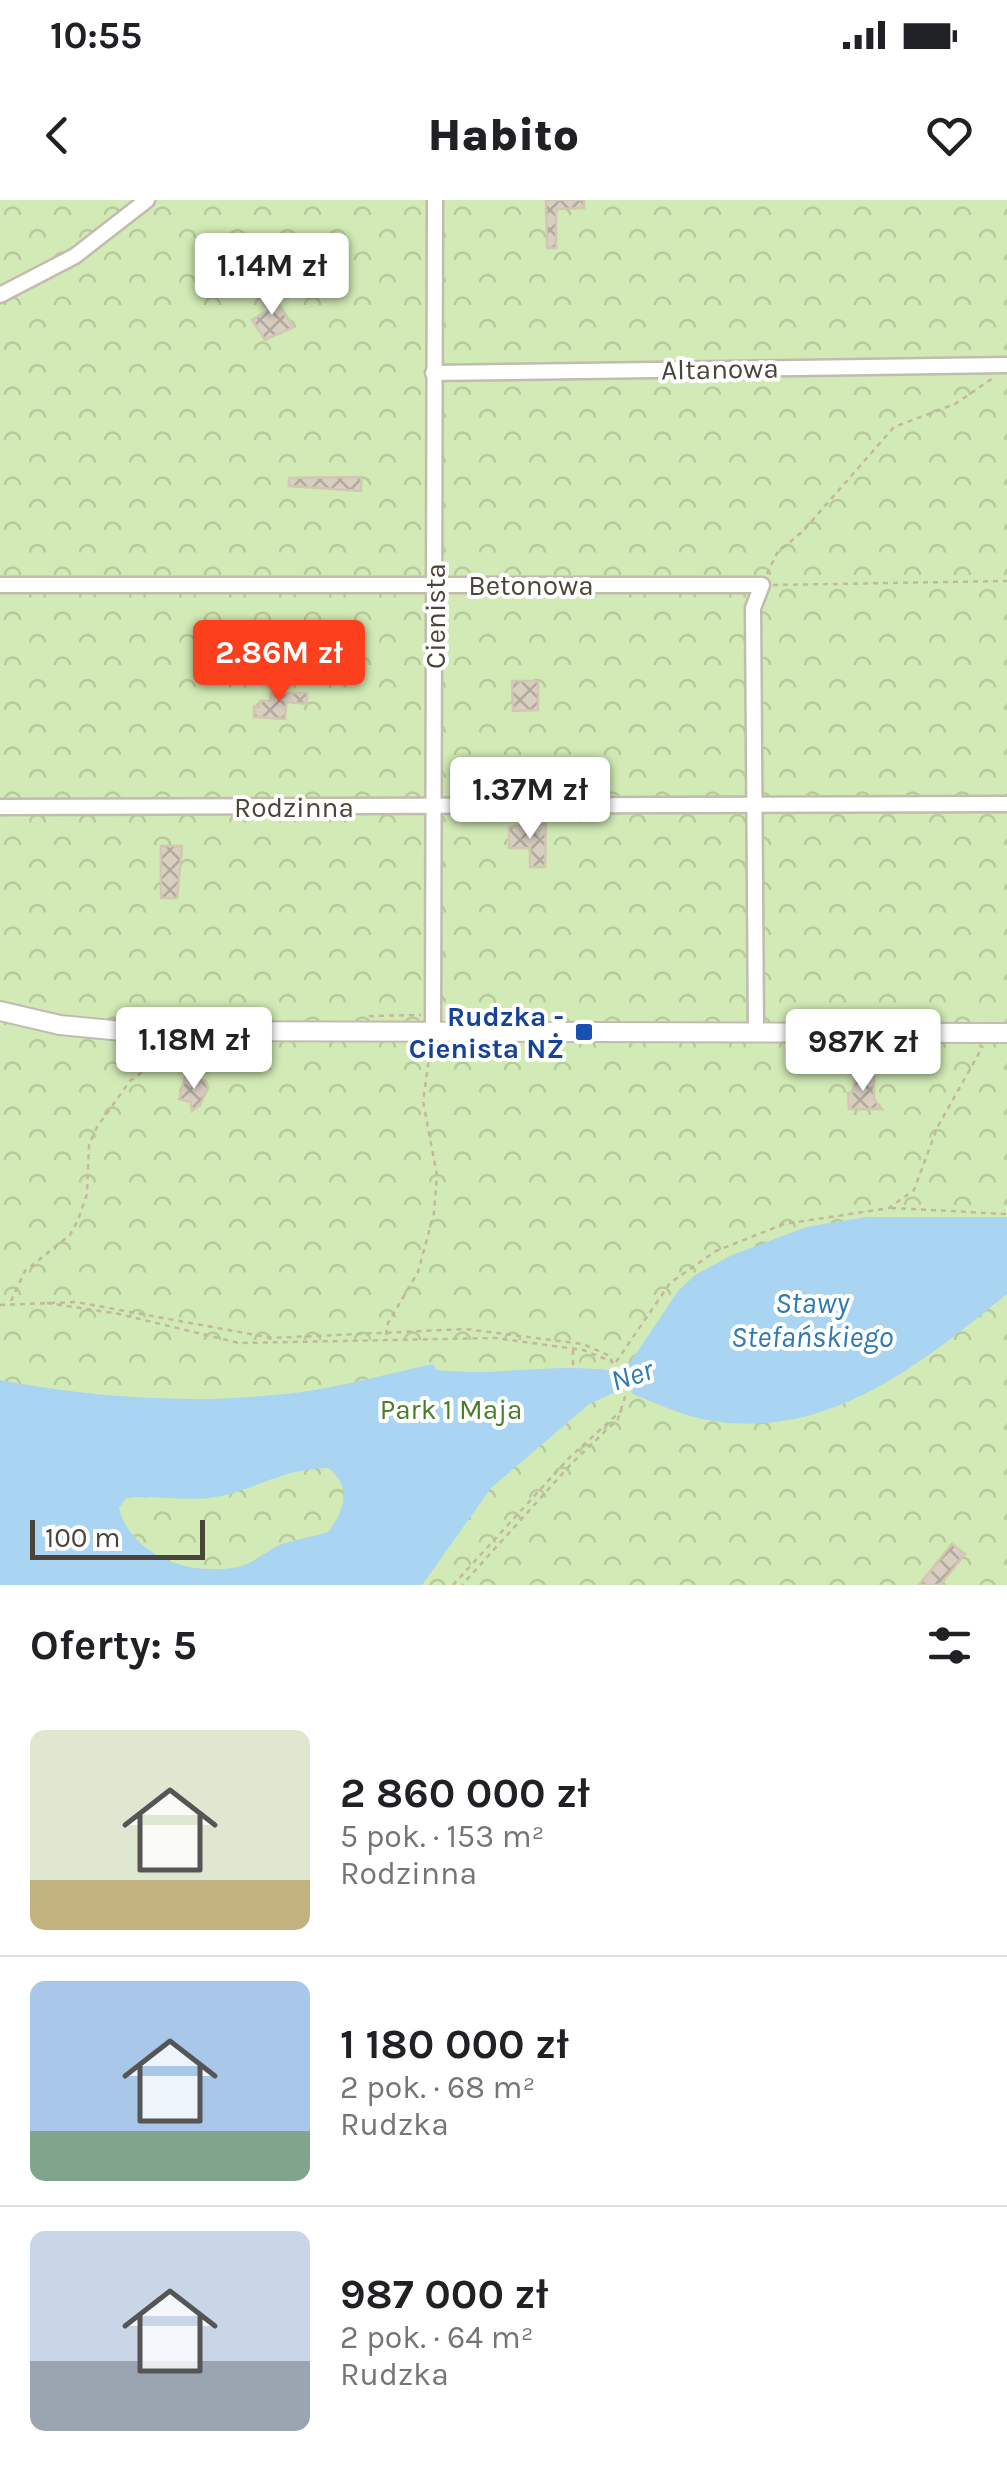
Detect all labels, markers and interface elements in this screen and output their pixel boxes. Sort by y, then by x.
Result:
text: 10:55 [50,13,142,58]
icon: back [30,108,85,163]
icon: heart [922,108,977,163]
text: Habito [428,109,579,161]
pin: 1.14M zł [169,233,375,318]
text: 1.14M zł [217,247,327,284]
street label: Altanowa [661,351,779,387]
street label: Cienista [419,563,452,669]
street label: Betonowa [468,569,594,602]
pin: 2.86M zł [176,620,382,705]
text: 2.86M zł [215,634,343,671]
pin: 1.37M zł [427,757,633,842]
text: 1.37M zł [472,771,588,808]
street label: Rodzinna [234,791,354,824]
place label: Rudzka - Cienista NŻ [409,1000,564,1065]
pin: 1.18M zł [91,1007,297,1092]
pin: 987K zł [771,1009,955,1094]
text: 1.18M zł [138,1021,250,1058]
marker: Rudzka - Cienista NŻ [573,1021,595,1043]
text: 987K zł [808,1023,918,1060]
water label: Stawy Stefańskiego [731,1285,893,1355]
water label: Ner [606,1351,659,1399]
park label: Park 1 Maja [380,1393,522,1426]
scale bar [30,1515,205,1560]
text: 100 m [45,1521,120,1554]
icon: filters [922,1618,977,1673]
text: Oferty: 5 [30,1620,197,1670]
text: 2 860 000 zł [340,1768,590,1818]
icon: home [110,1770,230,1890]
text: 5 pok. · 153 m² [340,1818,544,1855]
text: Rodzinna [340,1855,477,1892]
text: 1 180 000 zł [340,2019,569,2069]
icon: home [110,2021,230,2141]
text: 2 pok. · 68 m² [340,2069,535,2106]
text: Rudzka [340,2106,449,2143]
text: 987 000 zł [340,2269,548,2319]
icon: home [110,2271,230,2391]
text: 2 pok. · 64 m² [340,2319,534,2356]
text: Rudzka [340,2356,449,2393]

